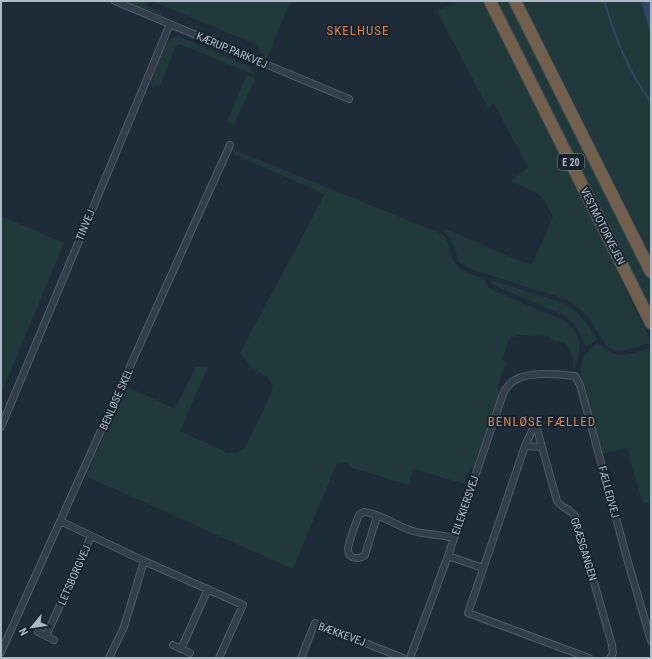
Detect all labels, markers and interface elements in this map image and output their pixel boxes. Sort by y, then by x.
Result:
district label: SKELHUSE [326,23,390,38]
street label: KÆRUP PARKVEJ [194,30,269,71]
road number: E 20 [558,154,584,170]
street label: VESTMOTORVEJEN [577,185,628,267]
street label: TINVEJ [73,208,98,243]
street label: BENLØSE SKEL [97,366,136,432]
district label: BENLØSE FÆLLED [488,414,596,429]
street label: FÆLLEDVEJ [595,465,622,520]
street label: EILEKIERSVEJ [449,474,482,536]
street label: GRÆSGANGEN [568,516,599,582]
street label: LETSBORGVEJ [55,543,93,607]
north arrow [12,607,52,647]
street label: BÆKKEVEJ [316,620,367,649]
text: N [16,625,31,638]

